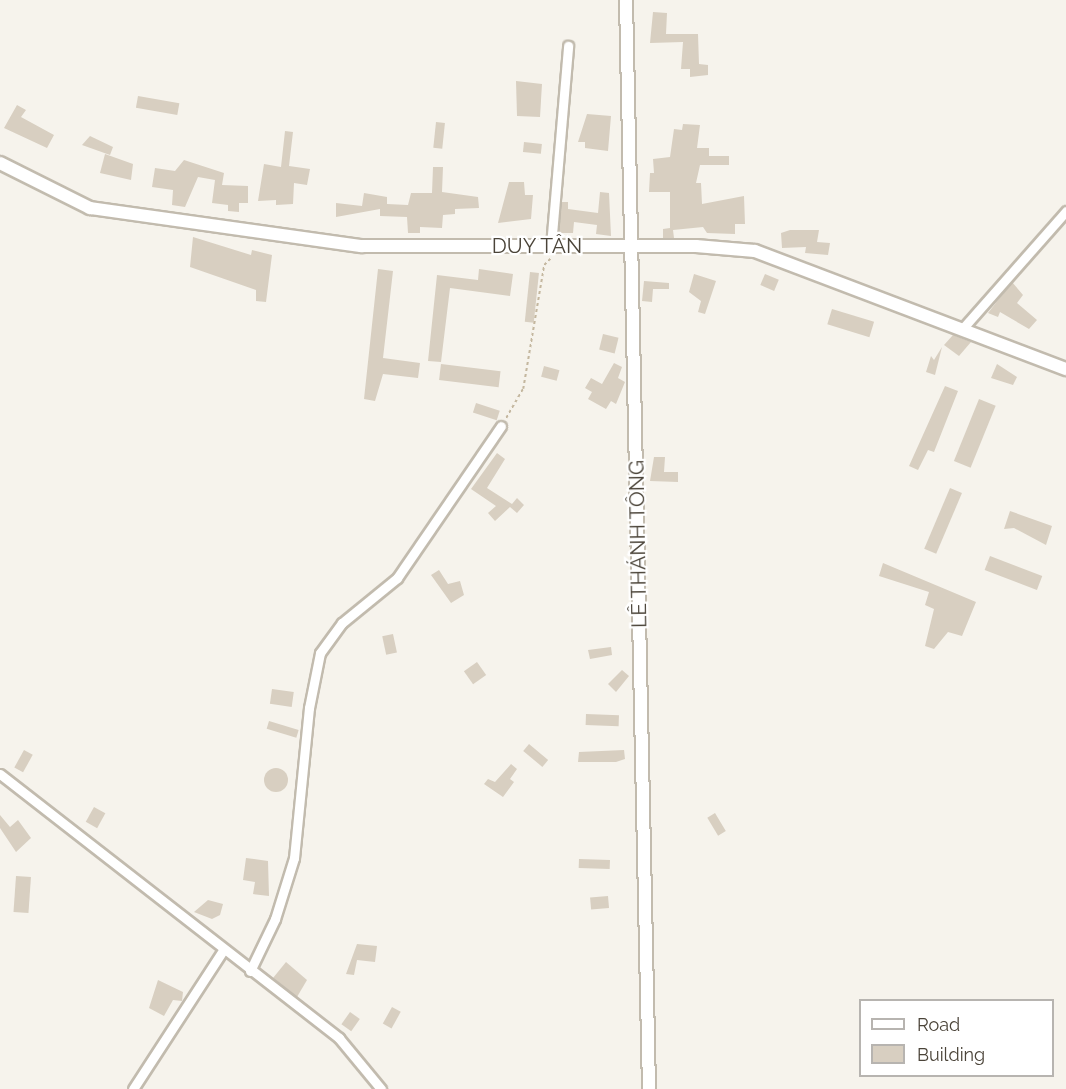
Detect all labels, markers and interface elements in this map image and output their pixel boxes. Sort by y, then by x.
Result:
street label: DUY TÂN [491,233,583,259]
street label: LÊ THÁNH TÔNG [624,459,652,629]
legend [859,999,1054,1077]
text: Road [917,1014,960,1035]
text: Building [917,1044,985,1065]

